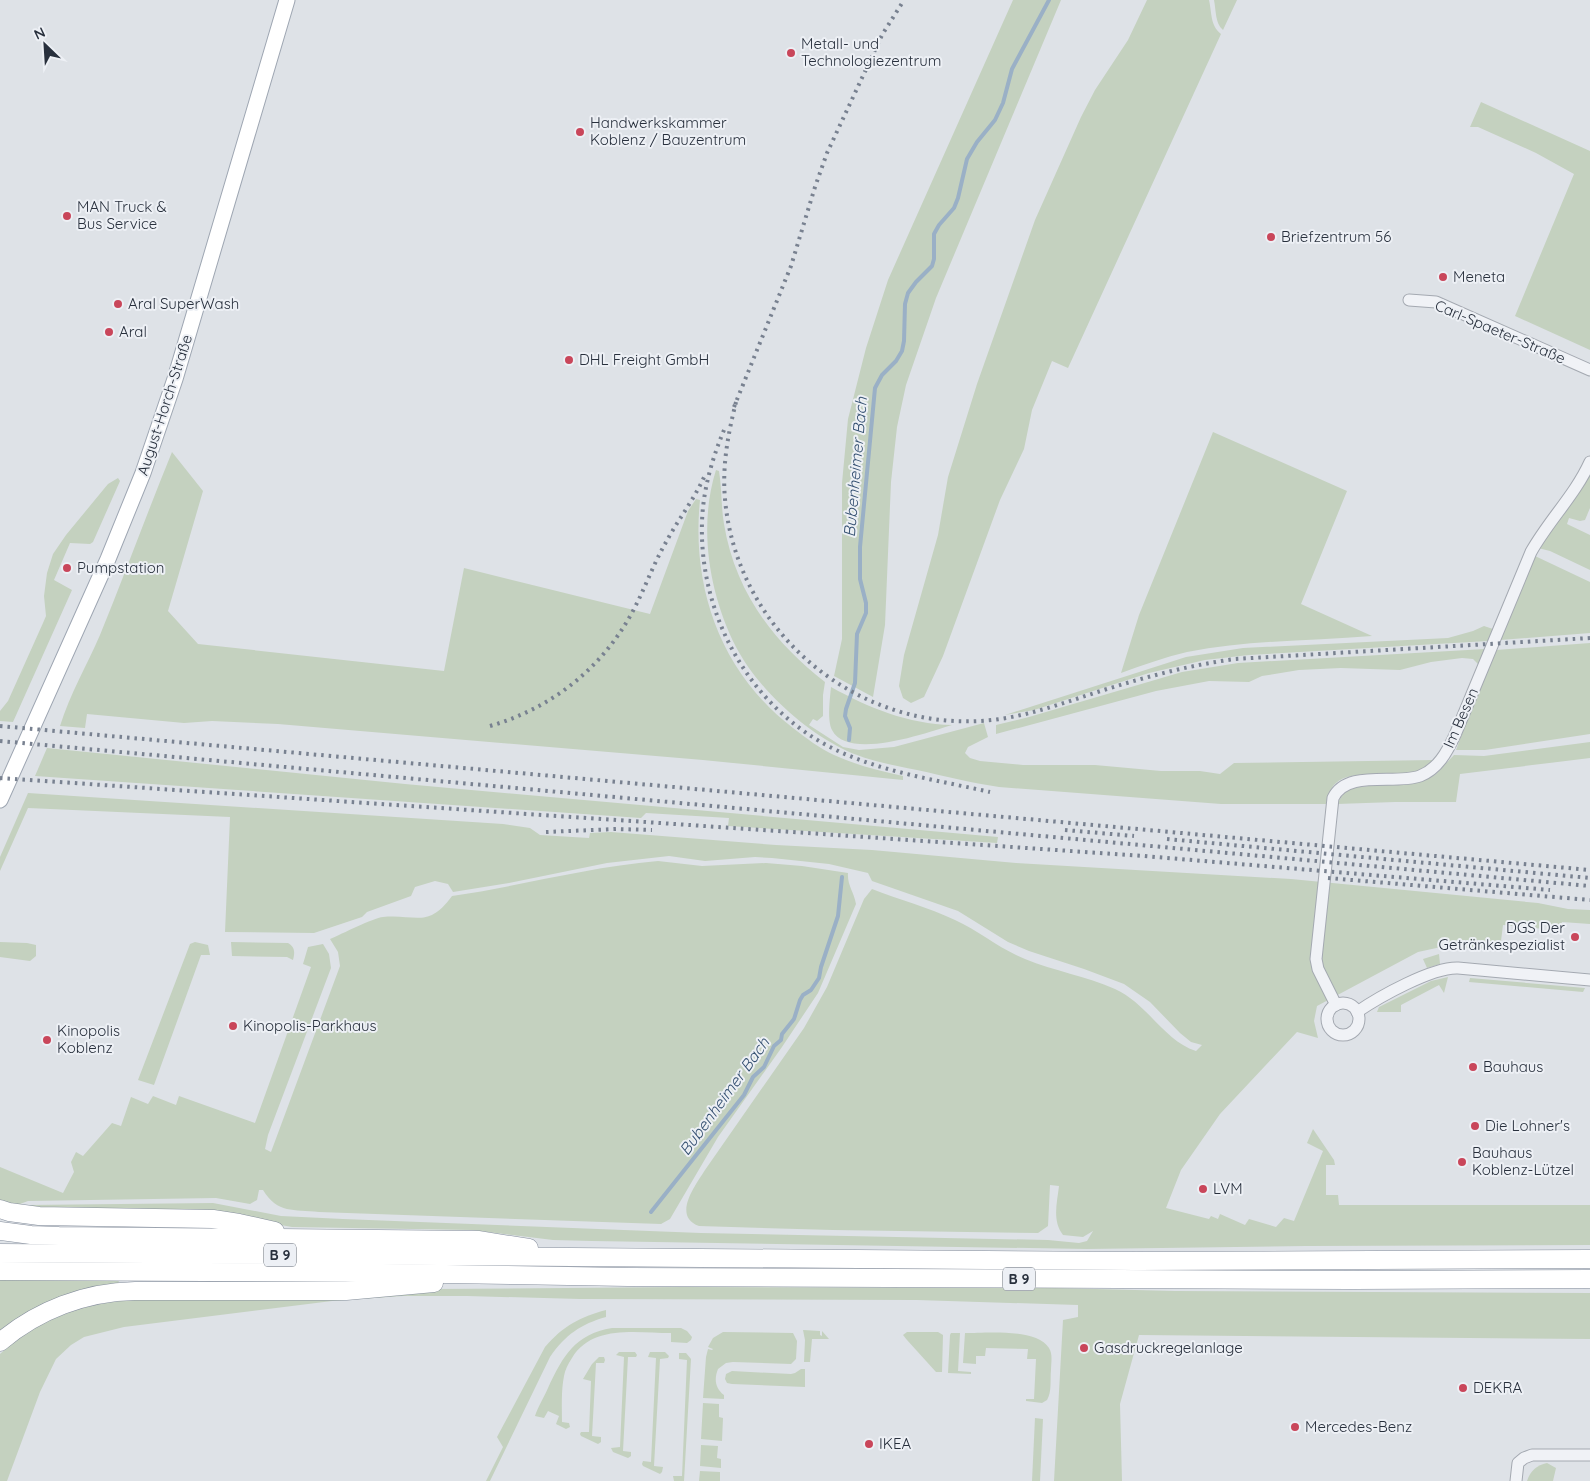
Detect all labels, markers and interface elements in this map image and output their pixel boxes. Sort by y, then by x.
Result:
north arrow [20,20,70,70]
text: N [31,23,48,44]
place label: Metall- und Technologiezentrum [801,34,941,70]
marker: Metall- und Technologiezentrum [785,47,797,59]
place label: Handwerkskammer Koblenz / Bauzentrum [590,113,746,149]
marker: Handwerkskammer Koblenz / Bauzentrum [574,126,586,138]
place label: MAN Truck & Bus Service [77,197,167,233]
marker: MAN Truck & Bus Service [61,210,73,222]
place label: Briefzentrum 56 [1281,227,1391,246]
marker: Briefzentrum 56 [1265,231,1277,243]
place label: Meneta [1453,267,1505,286]
marker: Meneta [1437,271,1449,283]
place label: Aral SuperWash [128,294,239,313]
street label: Carl-Spaeter-Straße [1432,295,1568,368]
marker: Aral SuperWash [112,298,124,310]
place label: Aral [119,322,147,341]
marker: Aral [103,326,115,338]
street label: August-Horch-Straße [133,332,196,478]
place label: DHL Freight GmbH [579,350,709,369]
marker: DHL Freight GmbH [563,354,575,366]
water label: Bubenheimer Bach [839,395,871,538]
place label: Pumpstation [77,558,164,577]
marker: Pumpstation [61,562,73,574]
street label: Im Besen [1439,685,1482,751]
place label: DGS Der Getränkespezialist [1439,918,1565,954]
marker: DGS Der Getränkespezialist [1569,931,1581,943]
place label: Kinopolis-Parkhaus [243,1016,376,1035]
marker: Kinopolis-Parkhaus [227,1020,239,1032]
place label: Kinopolis Koblenz [57,1021,120,1057]
water label: Bubenheimer Bach [675,1032,774,1159]
marker: Kinopolis Koblenz [41,1034,53,1046]
place label: Bauhaus [1483,1057,1543,1076]
marker: Bauhaus [1467,1061,1479,1073]
place label: Die Lohner's [1485,1116,1570,1135]
marker: Die Lohner's [1469,1120,1481,1132]
place label: Bauhaus Koblenz-Lützel [1472,1143,1574,1179]
marker: Bauhaus Koblenz-Lützel [1456,1156,1468,1168]
place label: LVM [1213,1179,1243,1198]
marker: LVM [1197,1183,1209,1195]
road number: B 9 [264,1244,296,1266]
road number: B 9 [1003,1268,1035,1290]
place label: Gasdruckregelanlage [1094,1338,1243,1357]
marker: Gasdruckregelanlage [1078,1342,1090,1354]
place label: DEKRA [1473,1378,1522,1397]
marker: DEKRA [1457,1382,1469,1394]
place label: Mercedes-Benz [1305,1417,1412,1436]
marker: Mercedes-Benz [1289,1421,1301,1433]
place label: IKEA [879,1434,911,1453]
marker: IKEA [863,1438,875,1450]

